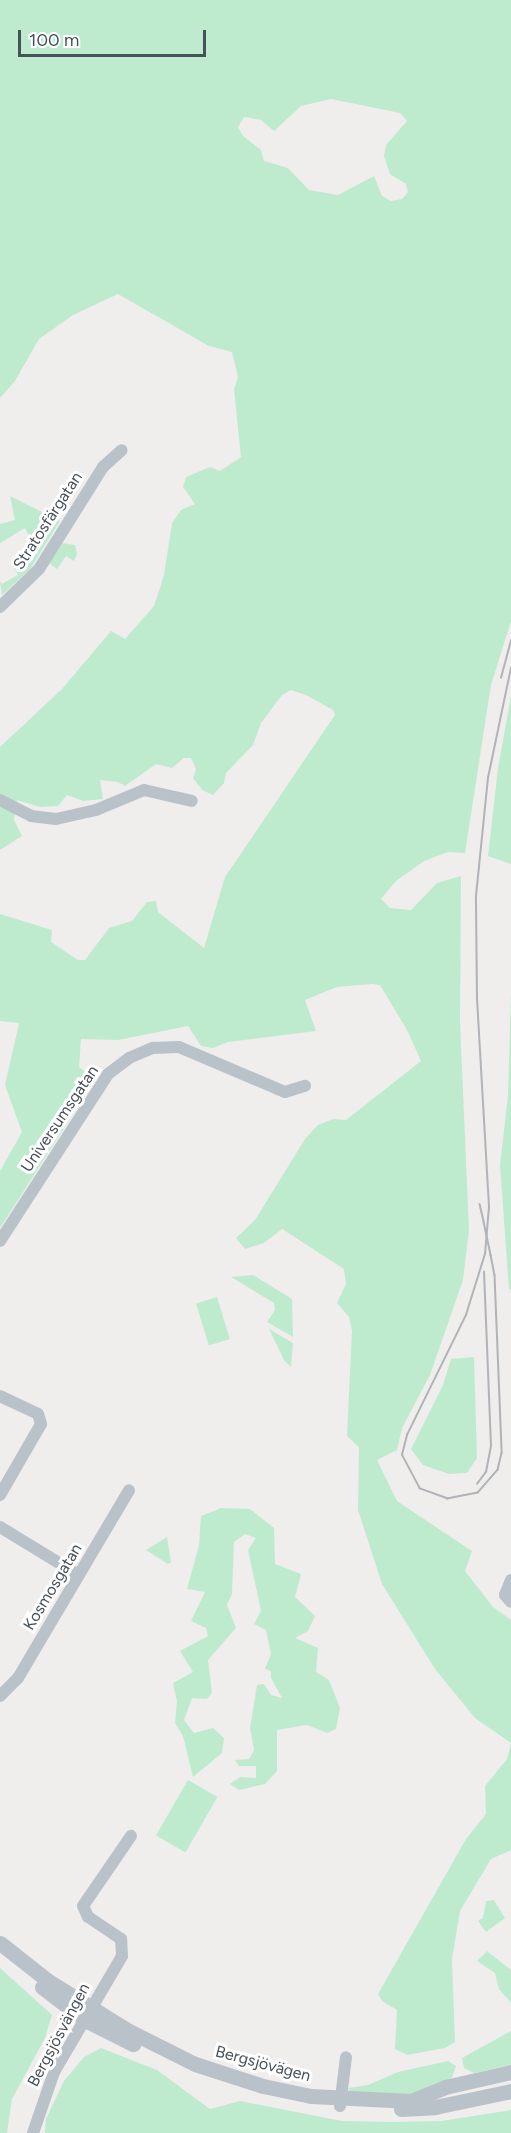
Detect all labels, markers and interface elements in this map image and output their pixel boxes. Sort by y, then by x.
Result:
scale bar [21,18,208,56]
text: 100 m [29,29,79,51]
street label: Stratosfärgatan [9,469,87,573]
street label: Universumsgatan [17,1062,103,1176]
street label: Kosmosgatan [20,1540,86,1634]
street label: Bergsjösvängen [24,1980,94,2090]
street label: Bergsjövägen [213,2042,313,2086]

